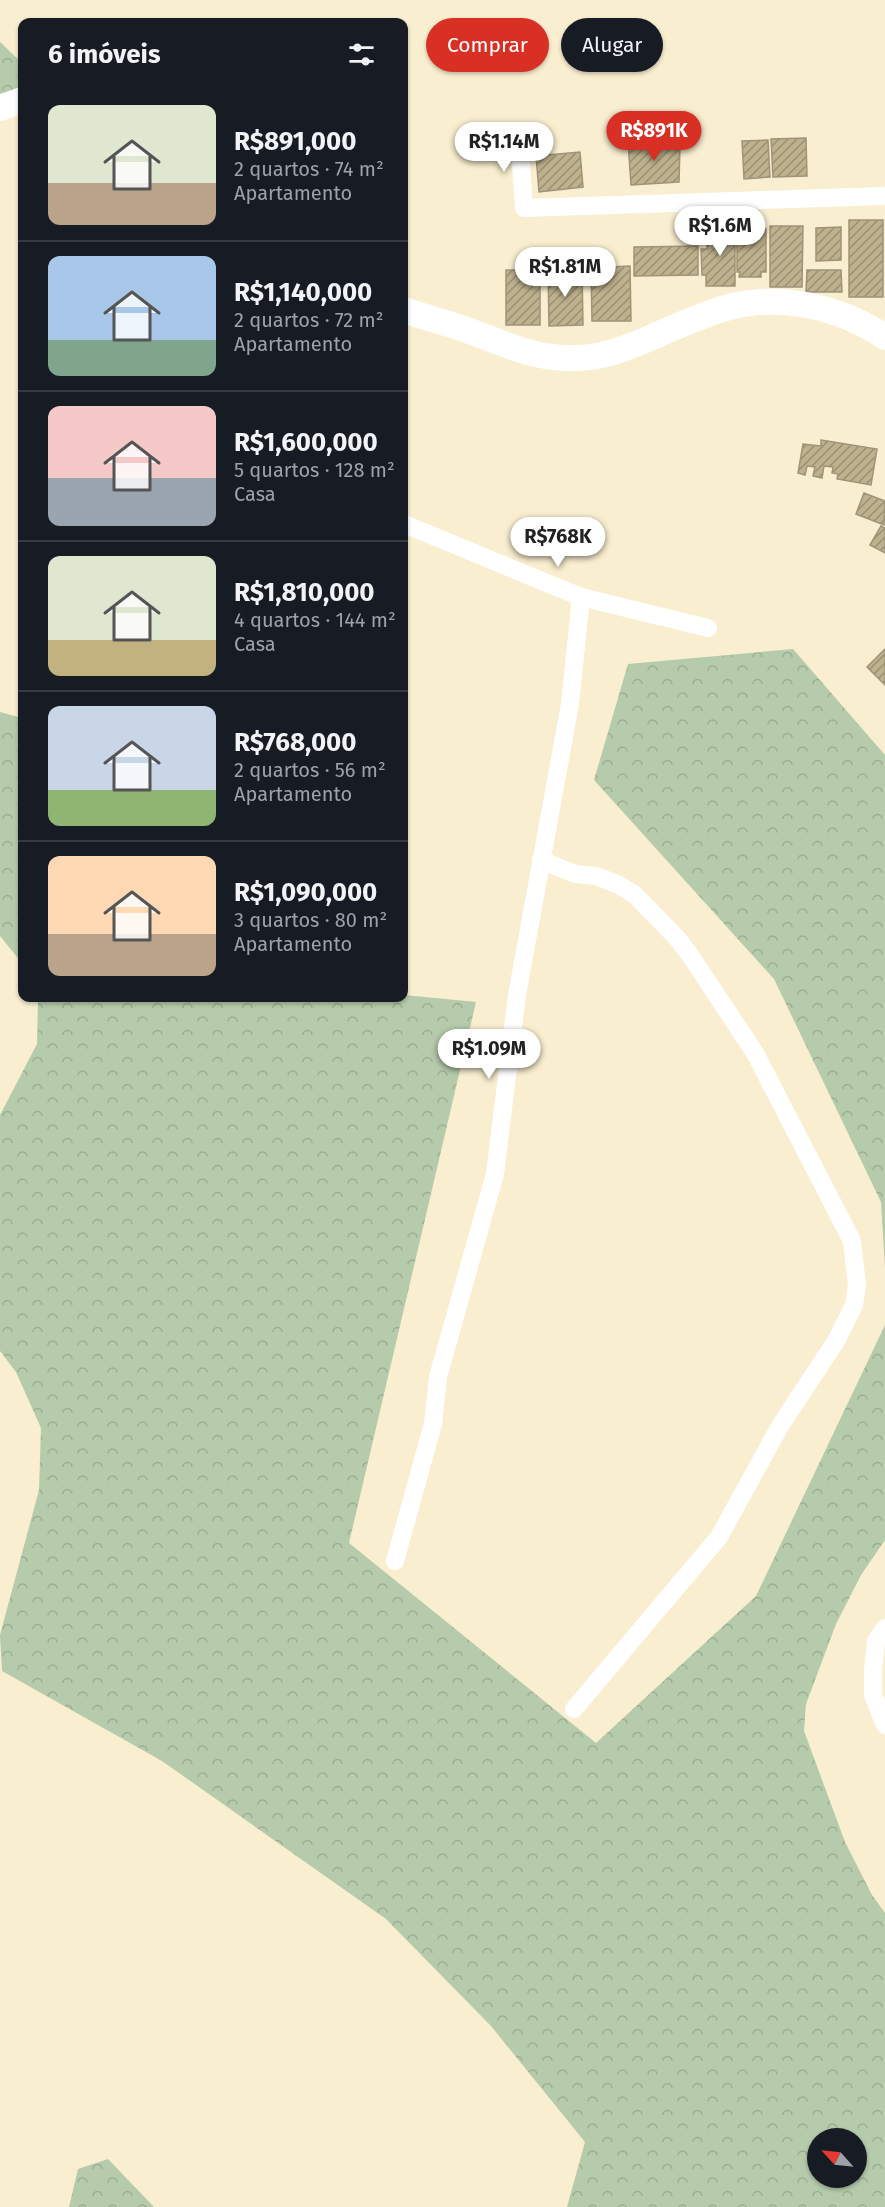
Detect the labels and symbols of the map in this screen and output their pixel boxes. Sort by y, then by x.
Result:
pin: R$891K [605,111,703,162]
pin: R$1.14M [449,122,559,173]
pin: R$1.6M [671,206,769,257]
pin: R$1.81M [510,247,620,298]
pin: R$768K [509,517,607,568]
pin: R$1.09M [434,1029,544,1080]
north arrow [807,2128,867,2188]

